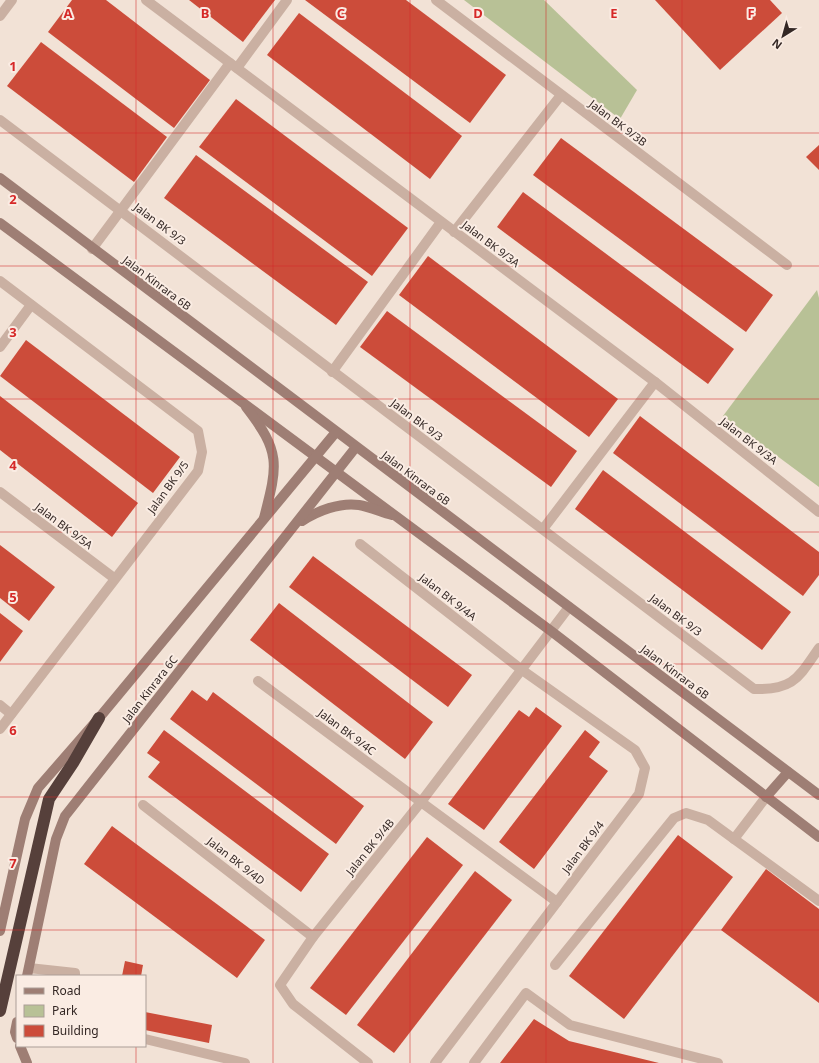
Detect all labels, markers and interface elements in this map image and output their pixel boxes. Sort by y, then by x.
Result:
text: A [64,4,73,22]
text: B [201,4,209,22]
text: C [337,4,345,22]
text: D [473,4,483,22]
text: E [610,4,618,22]
text: F [747,4,755,22]
north arrow [763,16,803,56]
text: N [769,36,785,53]
text: 1 [9,57,17,75]
street label: Jalan BK 9/3B [586,95,650,149]
text: 2 [9,190,17,208]
street label: Jalan BK 9/3 [130,199,189,248]
street label: Jalan BK 9/3A [459,216,524,271]
street label: Jalan Kinrara 6B [119,251,194,313]
text: 3 [9,323,17,341]
street label: Jalan BK 9/3 [387,395,446,444]
street label: Jalan BK 9/3A [717,413,782,468]
street label: Jalan Kinrara 6B [378,446,453,508]
text: 4 [9,456,17,474]
street label: Jalan BK 9/5 [143,457,192,517]
street label: Jalan BK 9/5A [32,498,97,553]
street label: Jalan BK 9/4A [416,569,481,624]
text: 5 [9,588,17,606]
street label: Jalan BK 9/3 [646,590,705,639]
street label: Jalan Kinrara 6B [637,640,712,702]
street label: Jalan Kinrara 6C [118,652,181,726]
street label: Jalan BK 9/4C [315,704,379,758]
text: 6 [9,721,17,739]
street label: Jalan BK 9/4B [342,815,397,879]
street label: Jalan BK 9/4 [558,817,607,877]
street label: Jalan BK 9/4D [204,833,268,888]
text: 7 [9,854,17,872]
legend [16,975,146,1047]
text: Road [52,982,81,999]
text: Park [52,1002,78,1019]
text: Building [52,1022,99,1039]

